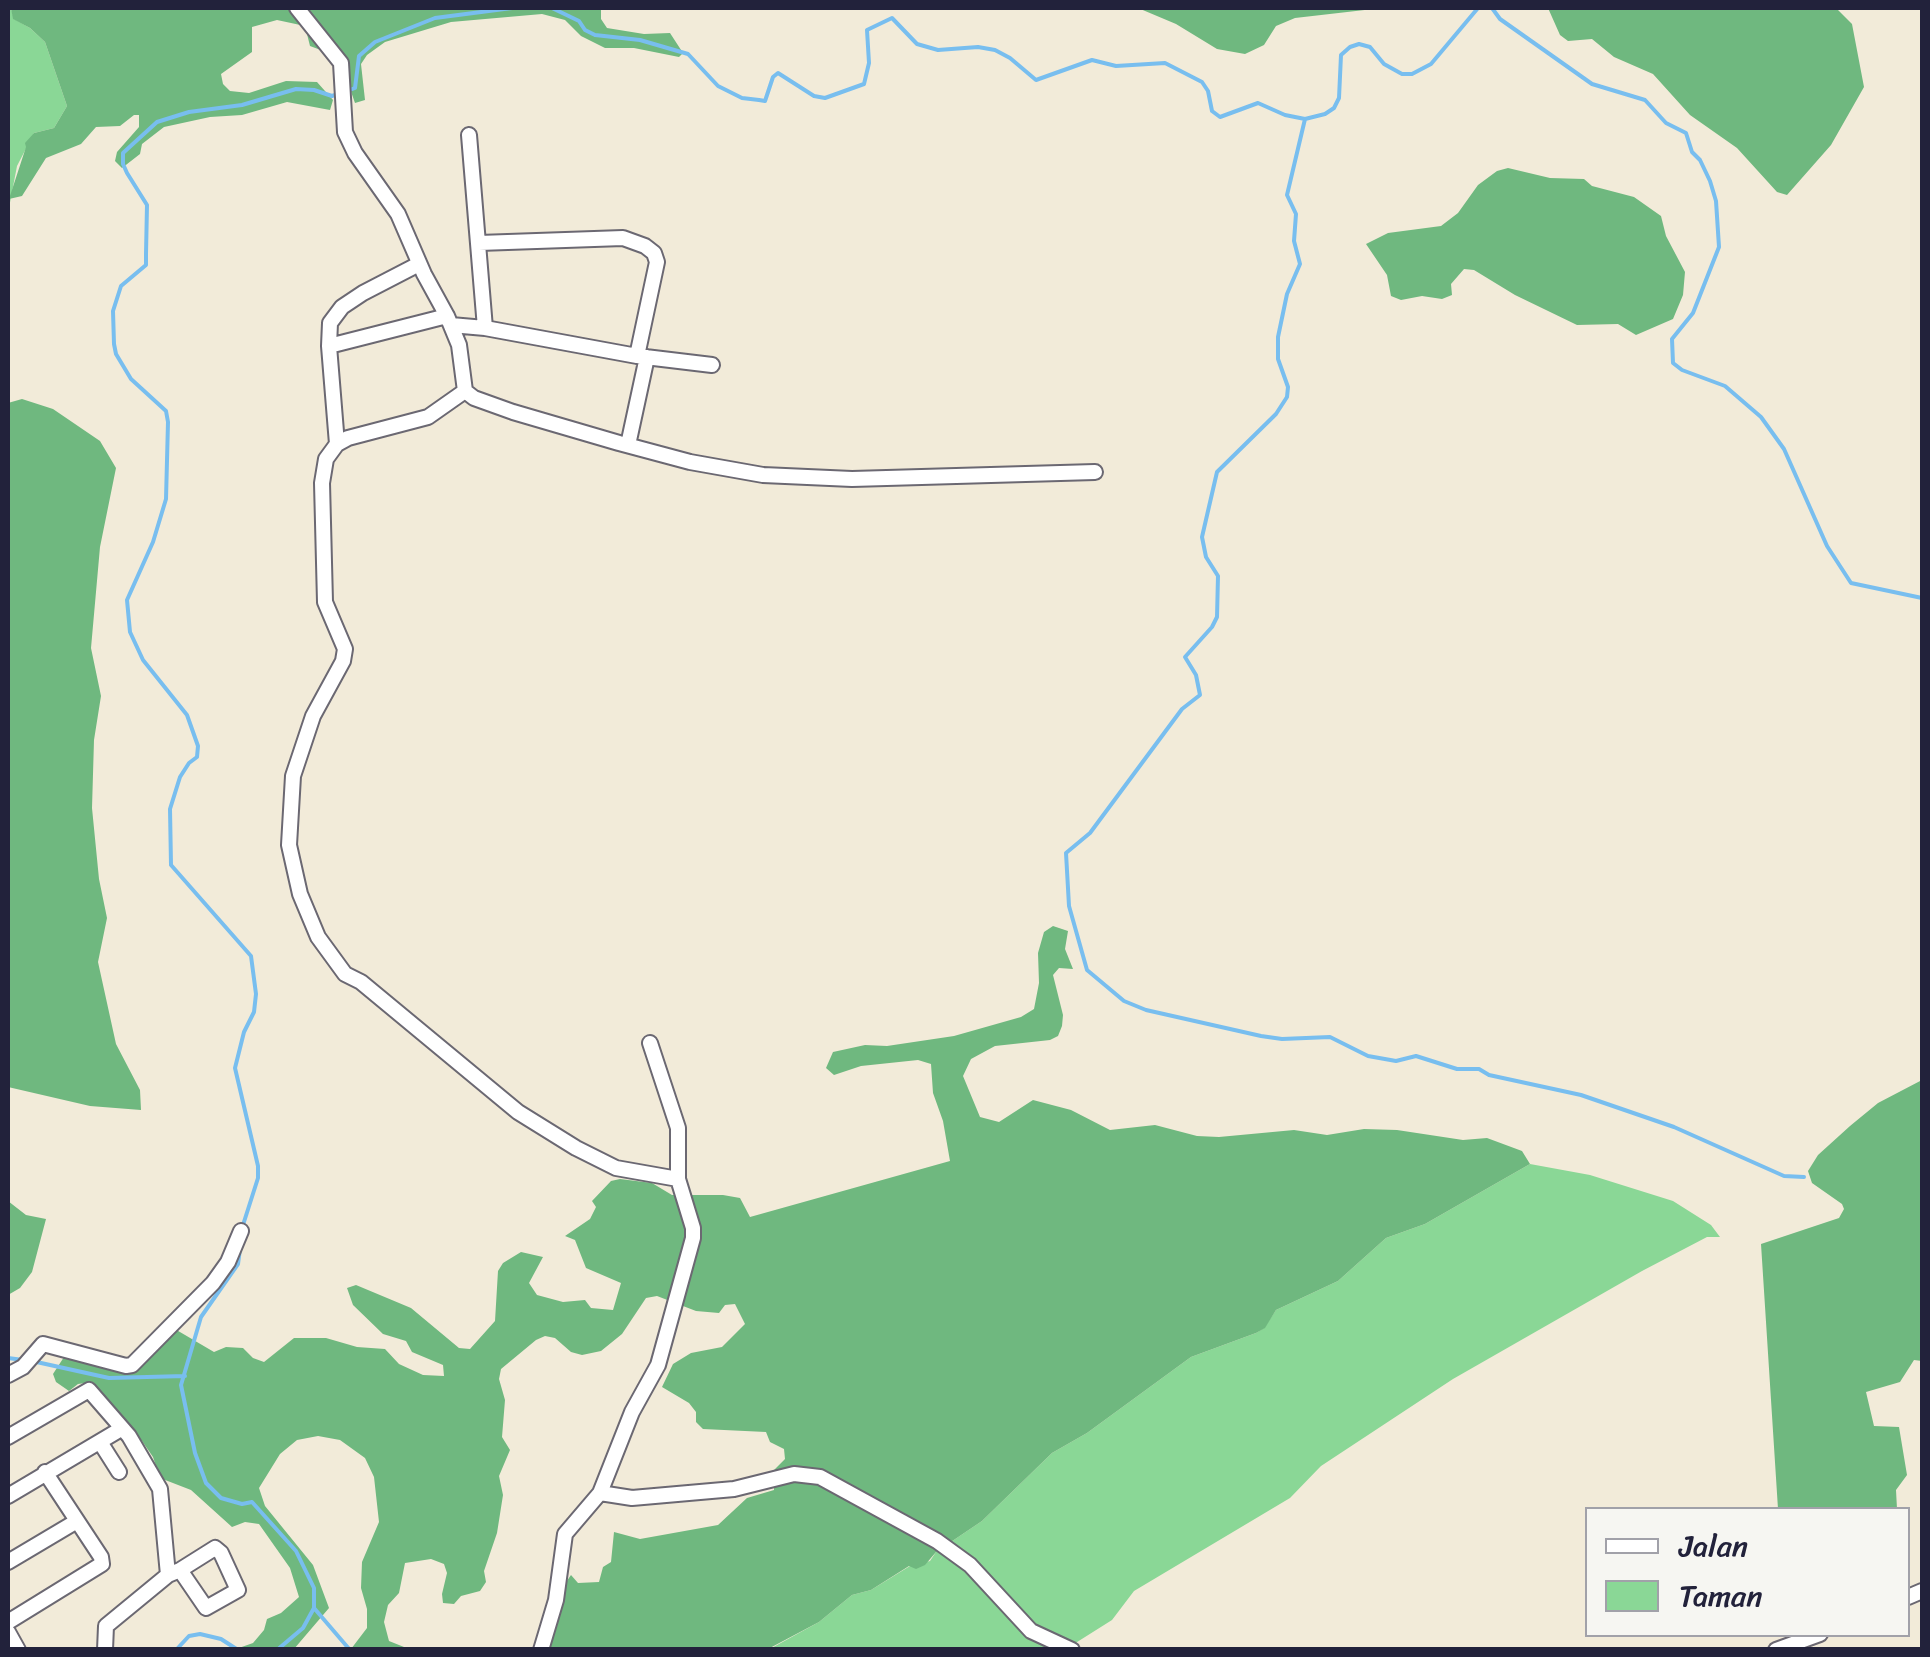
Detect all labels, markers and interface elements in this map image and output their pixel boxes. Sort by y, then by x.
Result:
legend [1585,1507,1910,1637]
text: Jalan [1679,1519,1748,1573]
text: Taman [1679,1569,1762,1623]

